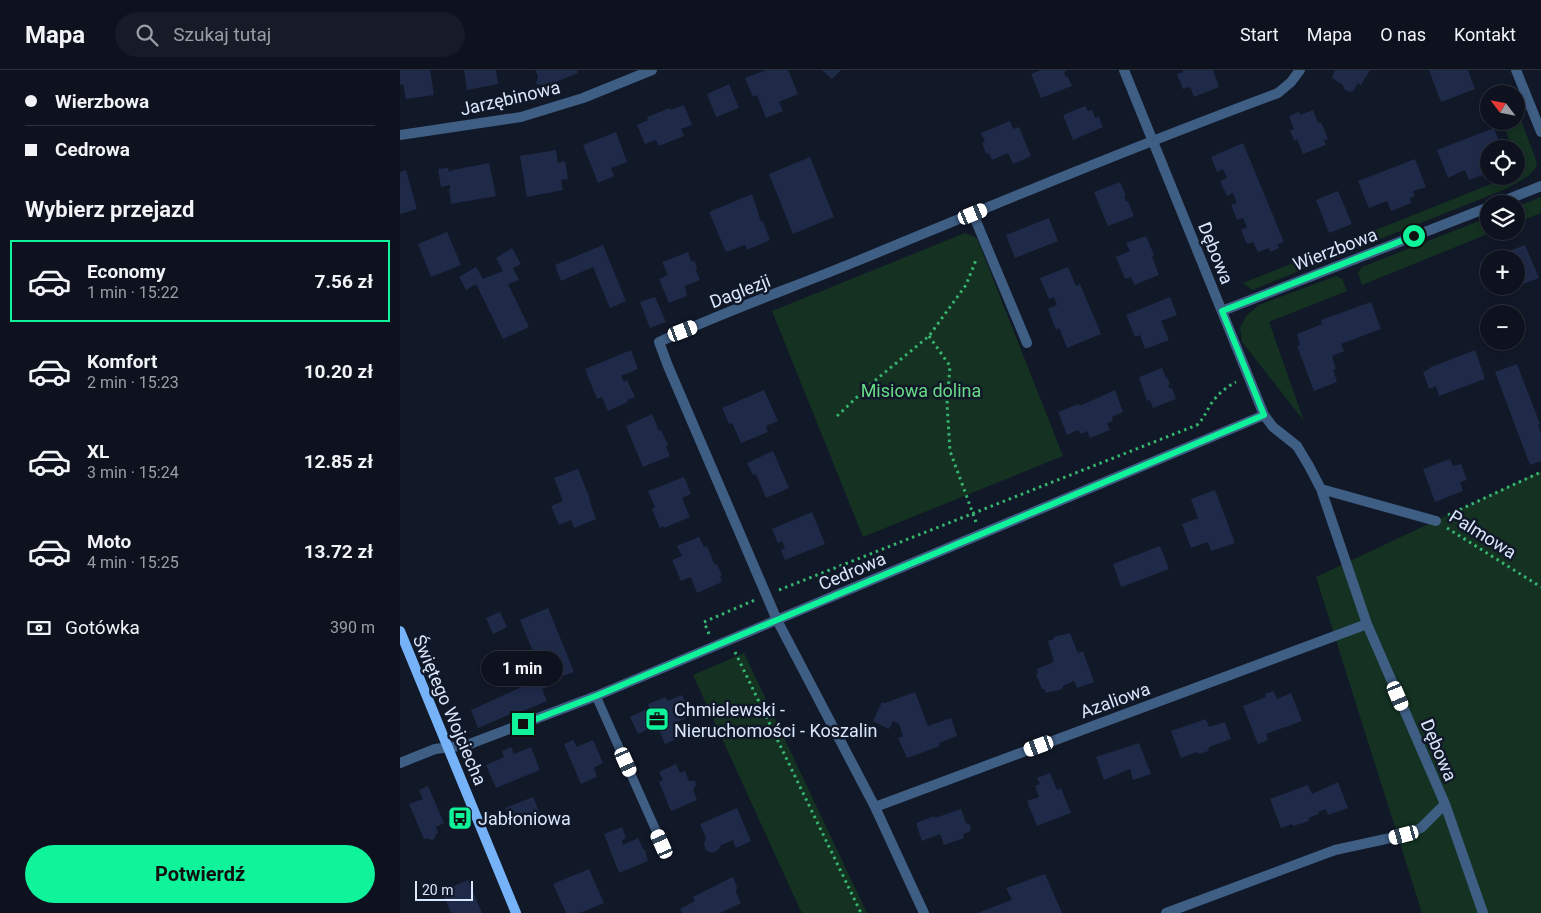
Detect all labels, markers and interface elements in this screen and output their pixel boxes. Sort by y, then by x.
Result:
search box [115,12,465,57]
text: Mapa [25,21,85,49]
icon: search [133,21,161,49]
text: Szukaj tutaj [173,23,271,46]
text: Start [1240,24,1279,45]
text: Mapa [1307,24,1352,45]
text: O nas [1380,24,1426,45]
text: Kontakt [1454,24,1516,45]
street label: Jarzębinowa [458,76,562,120]
north arrow [1480,85,1525,130]
map controls [1480,85,1525,350]
text: Wierzbowa [55,90,149,113]
text: Cedrowa [55,138,130,161]
button: locate [1480,140,1525,185]
button: layers [1480,195,1525,240]
text: Wybierz przejazd [25,197,194,222]
car [956,201,989,227]
street label: Dębowa [1194,219,1238,287]
street label: Wierzbowa [1290,223,1380,275]
route start [1403,225,1425,247]
button: + [1480,250,1525,295]
icon: car [27,259,72,304]
text: Economy [87,260,166,283]
text: 7.56 zł [315,270,373,293]
street label: Daglezji [707,270,773,312]
text: 1 min · 15:22 [87,283,179,302]
button: − [1480,305,1525,350]
car [666,319,699,343]
icon: car [27,349,72,394]
text: Komfort [87,350,157,373]
text: 10.20 zł [304,360,373,383]
text: 2 min · 15:23 [87,373,179,392]
park label: Misiowa dolina [861,380,981,401]
icon: car [27,439,72,484]
text: XL [87,440,109,463]
text: 12.85 zł [304,450,373,473]
text: 3 min · 15:24 [87,463,179,482]
street label: Palmowa [1446,505,1520,563]
icon: car [27,529,72,574]
text: Moto [87,530,131,553]
text: 13.72 zł [304,540,373,563]
street label: Cedrowa [815,547,889,595]
text: 4 min · 15:25 [87,553,179,572]
icon: cash [25,614,53,642]
text: Gotówka [65,616,140,639]
text: 390 m [330,618,375,637]
street label: Świętego Wojciecha [409,632,491,788]
callout: 1 min [482,652,564,686]
text: 1 min [502,659,542,678]
street label: Azaliowa [1077,678,1153,722]
car [1385,679,1410,713]
place label: Chmielewski - Nieruchomości - Koszalin [674,699,877,741]
office icon: Chmielewski - Nieruchomości - Koszalin [644,706,670,732]
route end [512,713,534,735]
street label: Dębowa [1417,716,1461,784]
car [1022,734,1055,758]
car [613,745,638,779]
bus stop icon: Jabłoniowa [447,805,473,831]
place label: Jabłoniowa [478,808,571,829]
car [1387,824,1420,846]
car [649,827,674,861]
button: Potwierdź [25,845,375,903]
scale bar [415,878,472,901]
text: 20 m [422,882,454,898]

